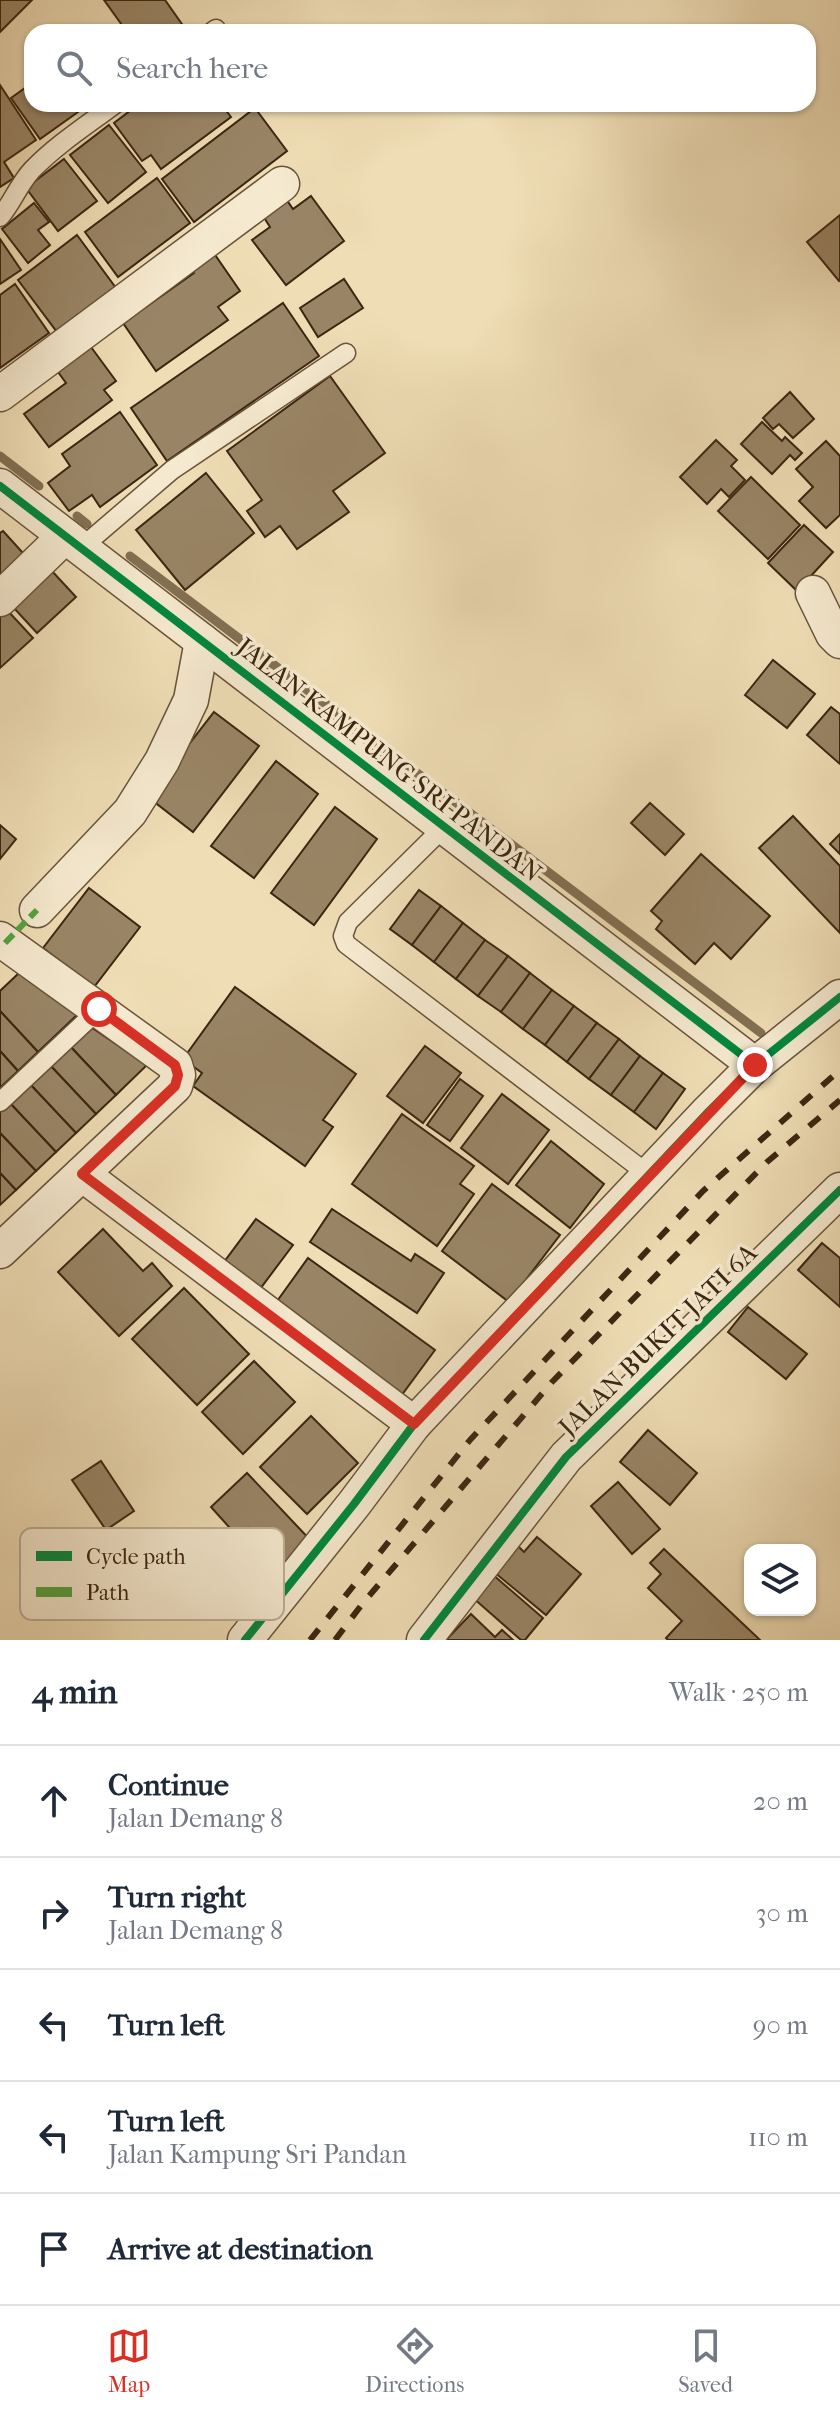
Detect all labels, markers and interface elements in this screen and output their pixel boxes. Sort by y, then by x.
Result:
search box [24,24,816,112]
icon: search [52,46,96,90]
text: Search here [116,51,268,86]
street label: JALAN KAMPUNG SRI PANDAN [229,630,548,889]
route start [81,991,117,1027]
route end [737,1047,773,1083]
street label: JALAN BUKIT JATI 6A [551,1237,764,1444]
legend [20,1528,284,1620]
text: Cycle path [86,1544,186,1570]
map controls [744,1544,816,1616]
button: layers [744,1544,816,1616]
text: Path [86,1580,130,1606]
text: 4 min [32,1672,117,1712]
text: Walk · 250 m [669,1677,808,1708]
text: Continue [108,1768,229,1803]
icon: ahead [32,1779,76,1823]
text: 20 m [753,1786,808,1817]
text: Jalan Demang 8 [108,1803,283,1834]
text: Turn right [108,1880,246,1915]
icon: right [32,1891,76,1935]
text: 30 m [756,1898,808,1929]
text: Jalan Demang 8 [108,1915,283,1946]
icon: left [32,2003,76,2047]
text: Turn left [108,2008,225,2043]
text: 90 m [753,2010,808,2041]
text: Turn left [108,2104,225,2139]
icon: left [32,2115,76,2159]
text: 110 m [748,2122,808,2153]
text: Jalan Kampung Sri Pandan [108,2139,407,2170]
icon: arrive [32,2227,76,2271]
text: Arrive at destination [108,2232,373,2267]
tab: Map [107,2324,151,2398]
tab: Directions [365,2324,464,2398]
tab: Saved [678,2324,733,2398]

